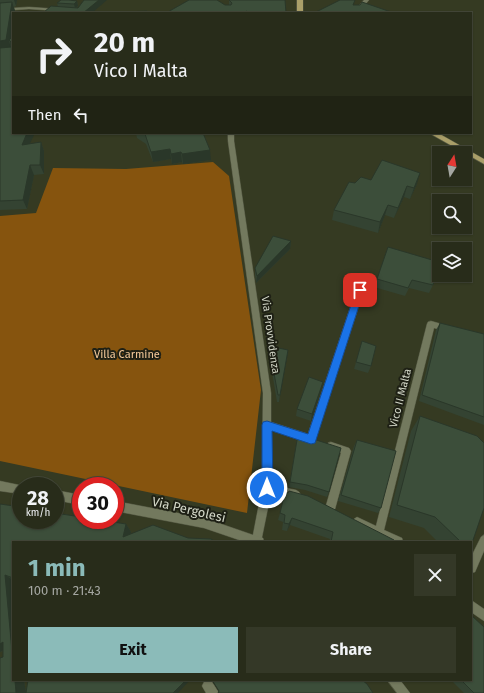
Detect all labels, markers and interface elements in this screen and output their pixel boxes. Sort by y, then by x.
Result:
text: 20 m [94,26,155,59]
icon: right [28,28,80,80]
text: Vico I Malta [94,60,188,82]
icon: left [70,104,92,126]
text: Then [28,106,62,124]
north arrow [432,146,472,186]
map controls [432,146,472,282]
button: search [432,194,472,234]
button: layers [432,242,472,282]
pin [343,273,377,307]
icon: arrive [349,279,371,301]
street label: Via Provvidenza [259,295,282,375]
park label: Villa Carmine [94,348,160,361]
street label: Vico II Malta [387,367,414,429]
position arrow [246,467,288,509]
speed limit sign: 30 [72,477,124,529]
text: 28 [27,486,49,510]
street label: Via Pergolesi [151,494,227,525]
text: km/h [26,507,50,519]
text: 1 min [28,554,86,582]
button: close [414,554,456,596]
text: 100 m · 21:43 [28,583,101,598]
button: Exit [28,627,238,673]
button: Share [246,627,456,673]

